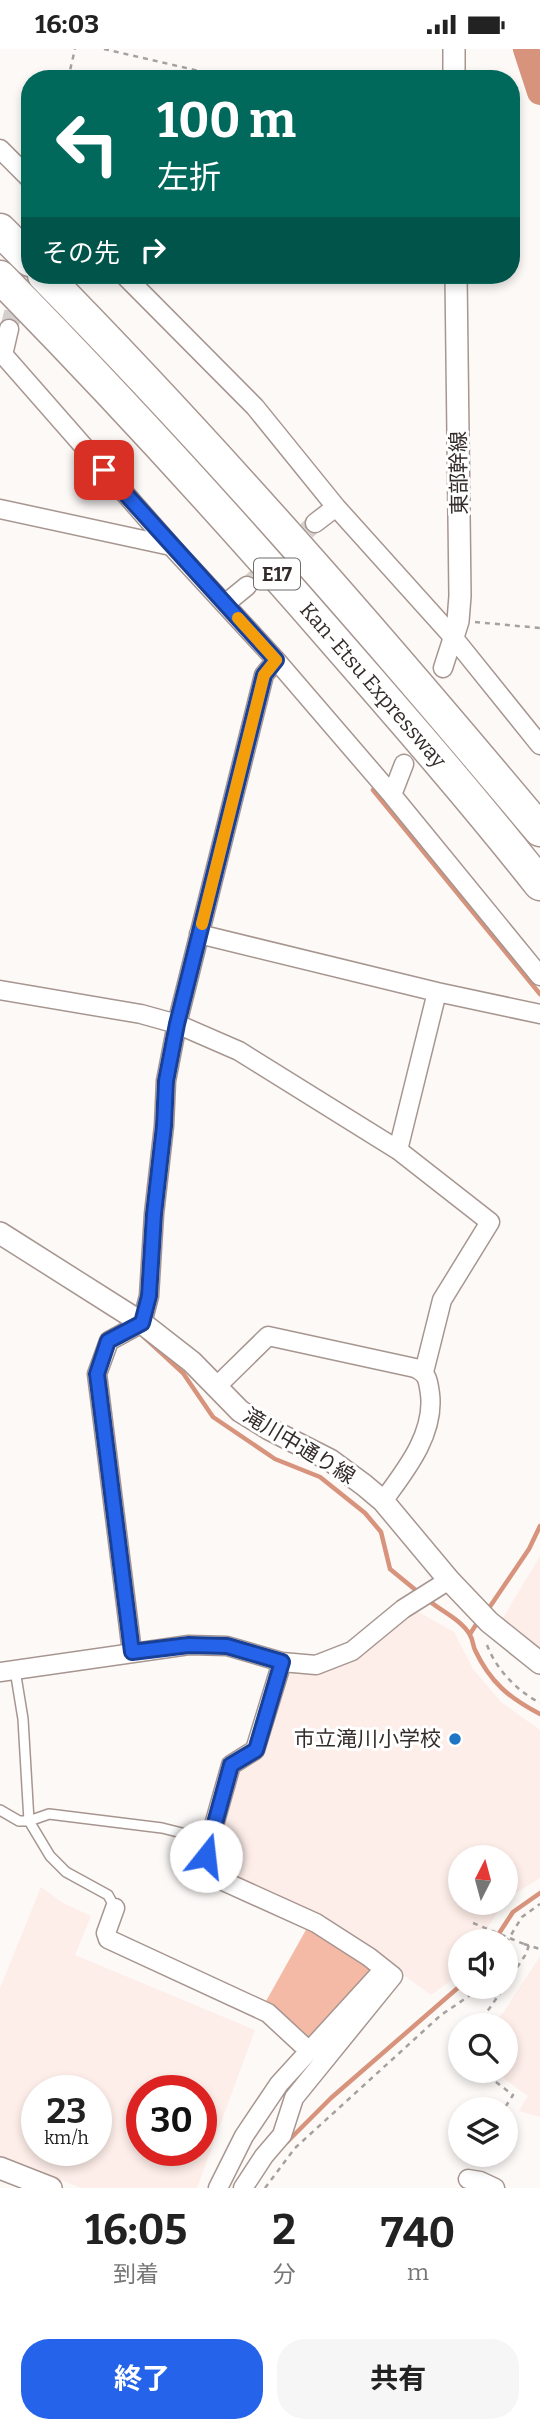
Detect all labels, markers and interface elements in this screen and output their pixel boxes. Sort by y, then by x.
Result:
text: 16:03 [35,9,99,40]
text: 100 m [157,91,296,150]
icon: left [42,98,133,189]
text: 左折 [157,158,221,196]
icon: right [134,231,172,269]
text: その先 [42,238,120,269]
street label: 東部幹線 [445,431,473,515]
pin [74,440,134,500]
icon: arrive [85,451,123,489]
road number: E17 [254,559,300,589]
street label: Kan-Etsu Expressway [294,597,452,774]
street label: 滝川中通り線 [238,1402,360,1490]
place label: 市立滝川小学校 [294,1726,441,1752]
marker: 市立滝川小学校 [447,1731,463,1747]
position arrow [169,1819,243,1893]
north arrow [448,1845,518,1915]
map controls [448,1845,518,2167]
button: sound [448,1929,518,1999]
button: search [448,2013,518,2083]
speed limit sign: 30 [126,2075,217,2166]
text: 23 [47,2090,86,2132]
button: layers [448,2097,518,2167]
text: km/h [44,2127,89,2149]
text: 16:05 [85,2205,187,2255]
text: 2 [272,2205,296,2255]
text: 740 [381,2208,455,2258]
text: m [407,2258,429,2286]
text: 到着 [113,2260,159,2288]
text: 分 [273,2260,296,2288]
button: 終了 [21,2339,263,2419]
button: 共有 [277,2339,519,2419]

